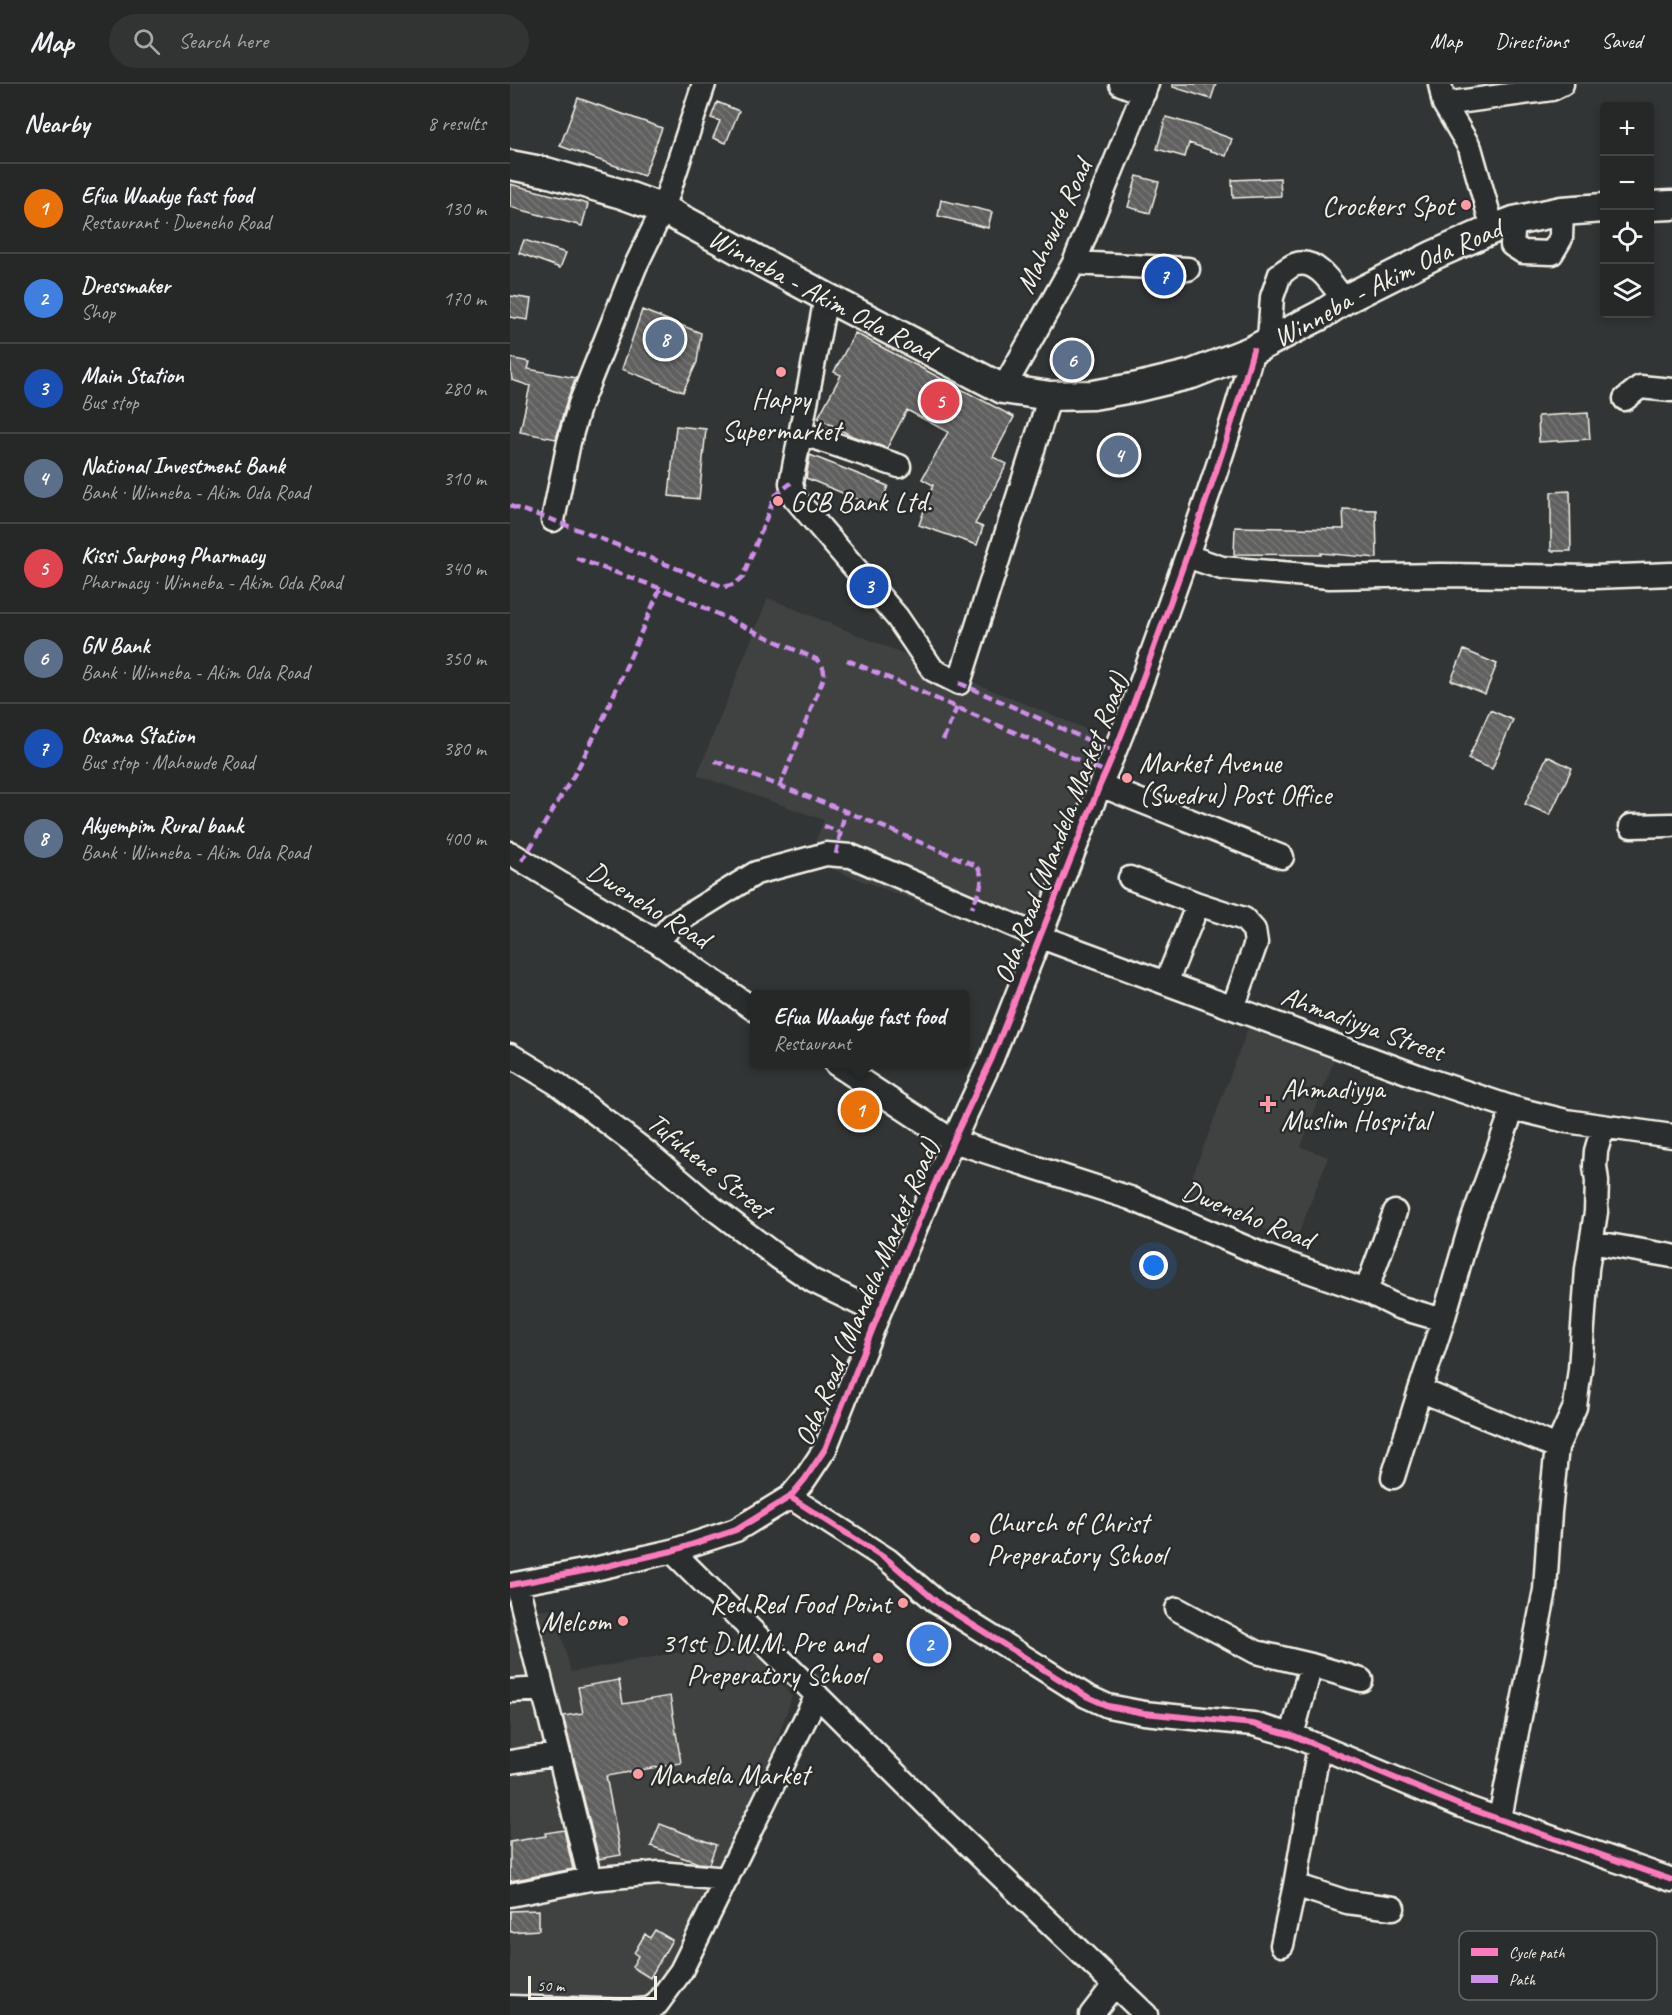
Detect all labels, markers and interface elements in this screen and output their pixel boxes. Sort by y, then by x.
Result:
search box [109,14,529,68]
text: Map [30,24,73,59]
icon: search [130,25,163,58]
text: Search here [178,27,268,55]
text: Map [1430,28,1462,54]
text: Directions [1495,28,1568,54]
text: Saved [1601,28,1642,54]
map controls [1600,102,1654,318]
button: + [1600,102,1654,156]
text: Nearby [24,107,89,140]
text: 8 results [427,111,486,136]
street label: Mahowde Road [1007,150,1101,299]
button: − [1600,156,1654,210]
text: Efua Waakye fast food [81,182,253,210]
place label: Crockers Spot [1322,188,1457,223]
text: 1 [39,196,48,221]
text: 130 m [443,196,486,221]
marker: Crockers Spot [1459,198,1473,212]
street label: Winneba - Akim Oda Road [1267,209,1510,355]
text: Restaurant · Dweneho Road [81,210,271,235]
button: locate [1600,210,1654,264]
street label: Winneba - Akim Oda Road [703,220,945,371]
pin: 7 [1144,254,1184,298]
button: layers [1600,264,1654,318]
text: Dressmaker [81,272,170,300]
text: 2 [39,286,48,311]
text: 170 m [443,286,486,311]
text: Shop [81,300,115,325]
pin: 8 [646,316,684,362]
pin: 6 [1052,338,1092,382]
text: Main Station [81,362,184,390]
marker: Happy Supermarket [774,365,788,379]
text: 3 [39,376,48,401]
text: 280 m [443,376,486,401]
pin: 5 [920,378,960,424]
place label: Happy Supermarket [721,381,844,448]
text: Bus stop [81,390,139,415]
pin: 4 [1100,432,1138,478]
text: National Investment Bank [81,452,285,480]
text: 4 [39,466,48,491]
text: 310 m [443,466,486,491]
text: Bank · Winneba - Akim Oda Road [81,480,309,505]
place label: GCB Bank Ltd. [790,484,932,519]
marker: GCB Bank Ltd. [771,494,785,508]
text: Kissi Sarpong Pharmacy [81,542,265,570]
text: 5 [39,556,48,581]
text: 340 m [443,556,486,581]
pin: 3 [850,564,888,608]
text: Pharmacy · Winneba - Akim Oda Road [81,570,342,595]
text: GN Bank [81,632,149,660]
text: 6 [39,646,48,671]
text: 350 m [443,646,486,671]
text: Bank · Winneba - Akim Oda Road [81,660,309,685]
street label: Oda Road (Mandela Market Road) [985,666,1137,989]
text: Osama Station [81,722,195,750]
text: 7 [39,736,48,761]
text: 380 m [443,736,486,761]
place label: Market Avenue (Swedru) Post Office [1139,745,1333,812]
text: Bus stop · Mahowde Road [81,750,254,775]
marker: Market Avenue (Swedru) Post Office [1120,771,1134,785]
text: Akyempim Rural bank [81,812,243,840]
text: 8 [39,826,48,851]
text: 400 m [443,826,486,851]
text: Bank · Winneba - Akim Oda Road [81,840,309,865]
street label: Dweneho Road [581,853,720,958]
street label: Ahmadiyya Street [1277,978,1451,1070]
popup [750,990,969,1068]
text: Efua Waakye fast food [774,1003,945,1031]
text: Restaurant [774,1031,851,1056]
place label: Ahmadiyya Muslim Hospital [1281,1071,1435,1138]
pin: 1 [840,1088,880,1132]
marker: Ahmadiyya Muslim Hospital [1259,1095,1277,1113]
street label: Tufuhene Street [640,1104,782,1229]
street label: Oda Road (Mandela Market Road) [786,1132,948,1451]
street label: Dweneho Road [1177,1172,1322,1258]
your location [1139,1251,1168,1280]
place label: Church of Christ Preperatory School [987,1505,1171,1572]
marker: Church of Christ Preperatory School [968,1531,982,1545]
place label: Red Red Food Point [710,1586,894,1621]
marker: Red Red Food Point [896,1596,910,1610]
place label: Melcom [541,1604,612,1639]
marker: Melcom [616,1614,630,1628]
pin: 2 [910,1622,948,1666]
place label: 31st D.W.M. Pre and Preperatory School [662,1625,871,1692]
marker: 31st D.W.M. Pre and Preperatory School [871,1651,885,1665]
place label: Mandela Market [650,1757,813,1792]
marker: Mandela Market [631,1767,645,1781]
legend [1459,1931,1657,2000]
text: Cycle path [1509,1943,1565,1963]
text: Path [1509,1970,1536,1990]
scale bar [528,1973,657,2000]
text: 50 m [537,1976,564,1996]

